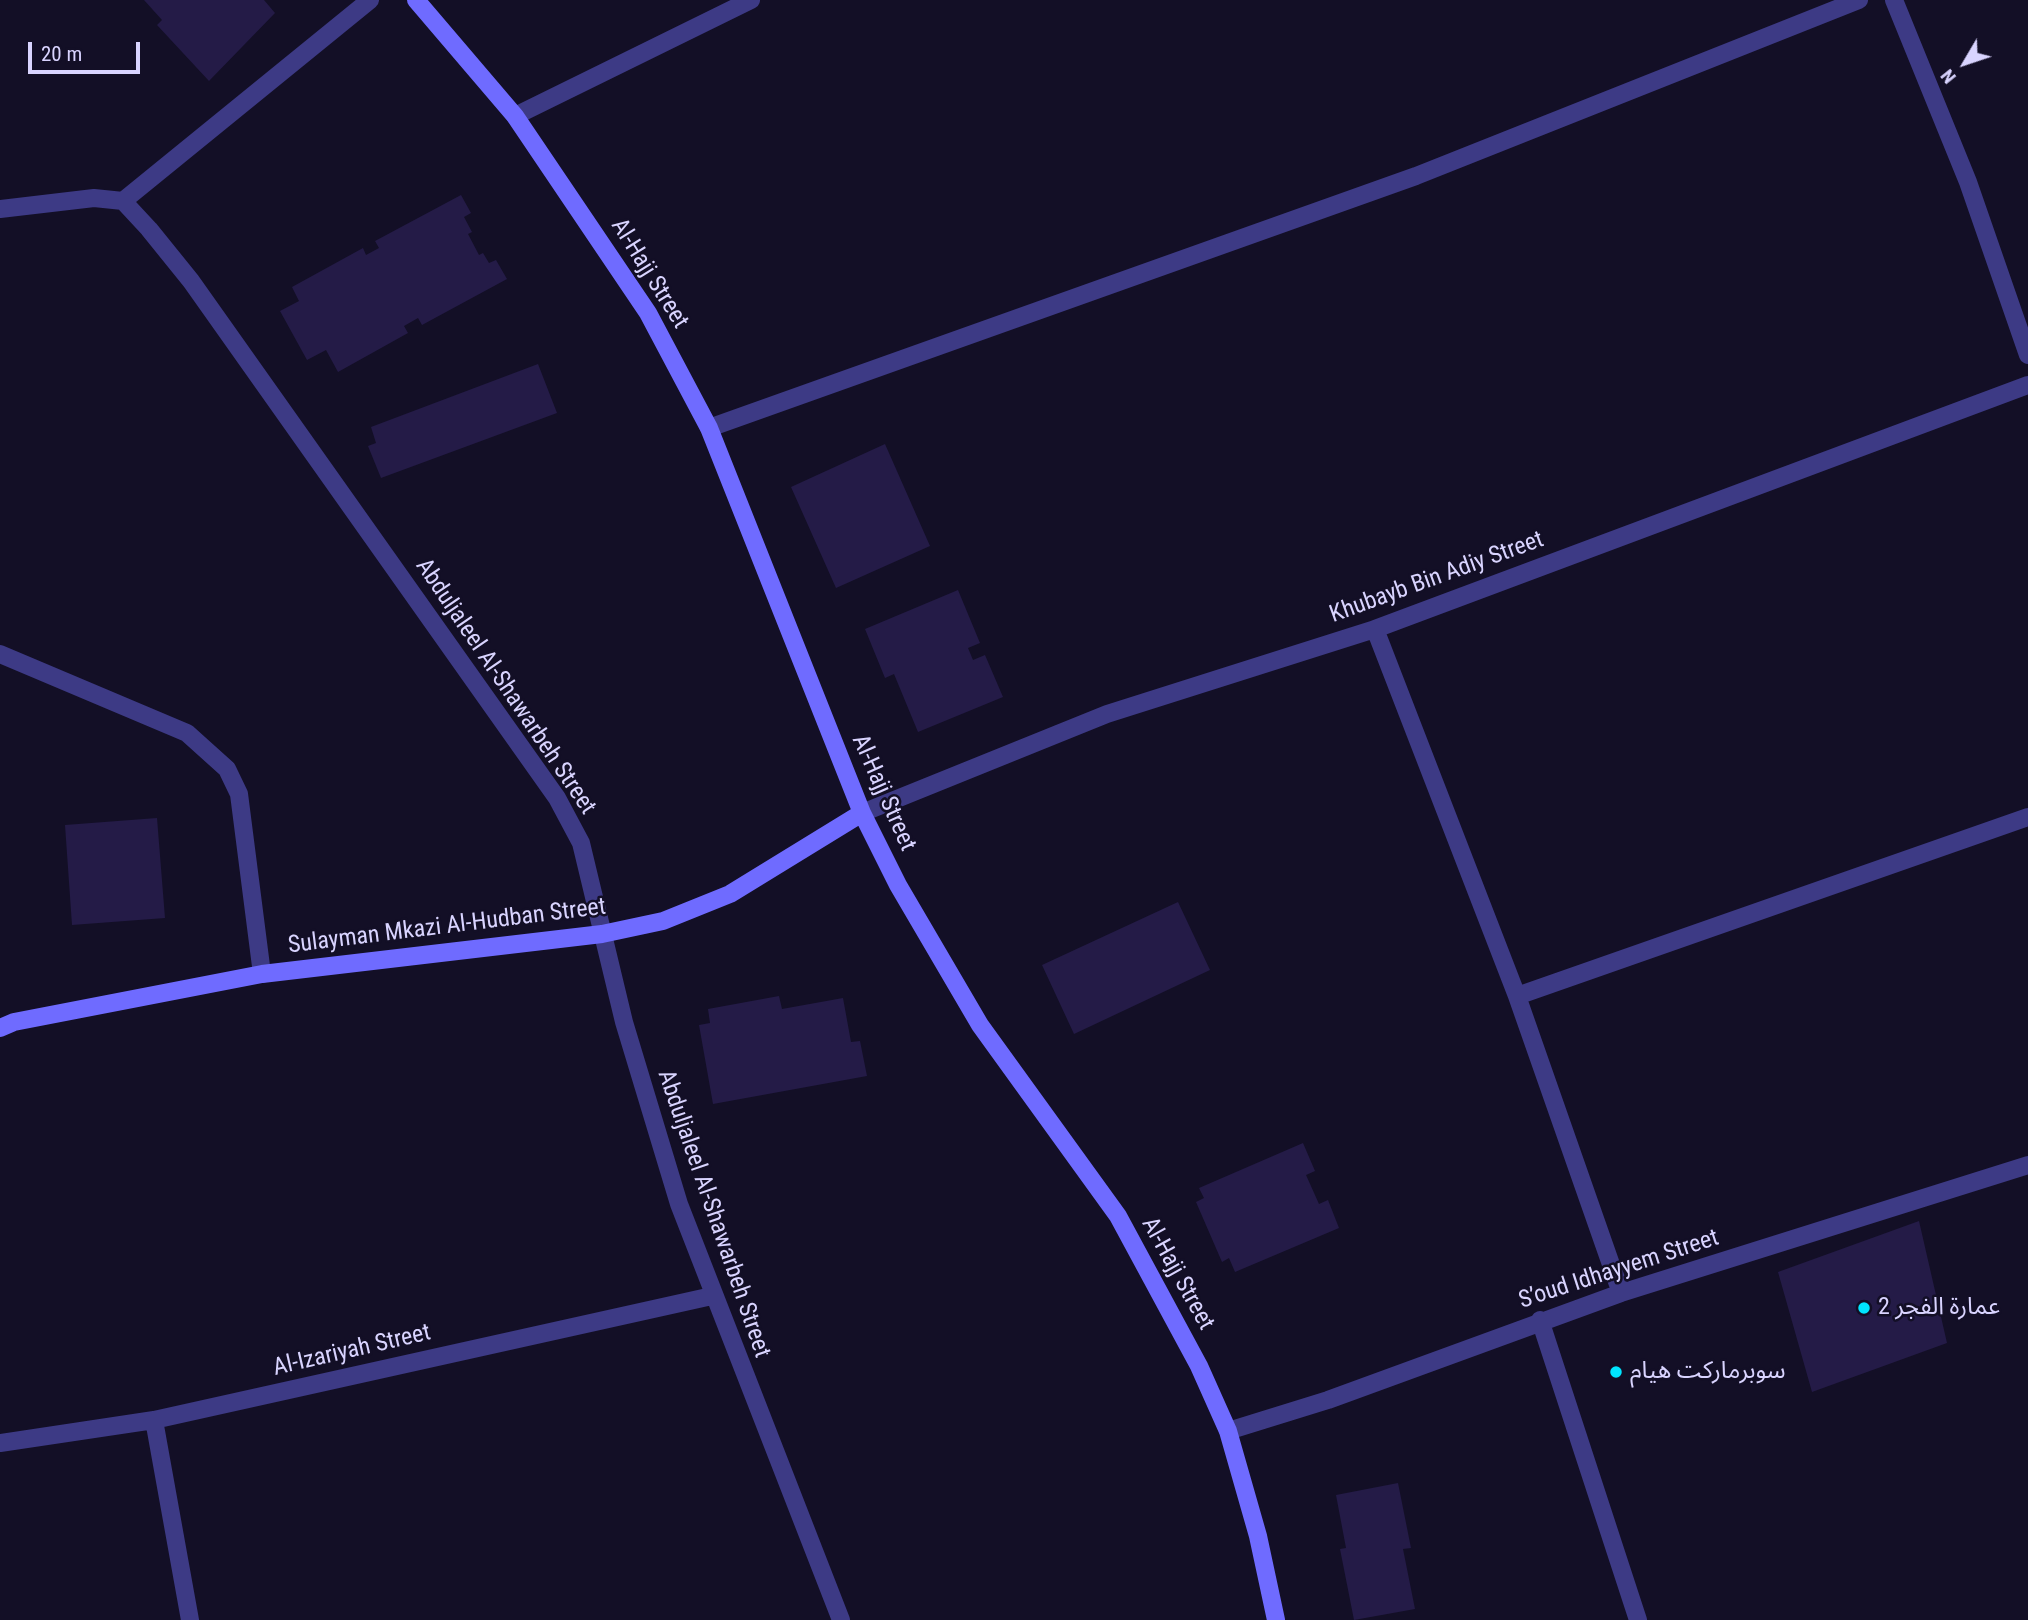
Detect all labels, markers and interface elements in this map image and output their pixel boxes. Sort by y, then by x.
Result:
scale bar [32,28,144,72]
north arrow [1930,28,2000,98]
text: 20 m [41,42,82,66]
text: N [1936,65,1961,88]
street label: Al-Hajj Street [604,214,694,334]
street label: Khubayb Bin Adiy Street [1326,526,1548,630]
street label: Abduljaleel Al-Shawarbeh Street [409,554,601,820]
street label: Al-Hajj Street [845,730,921,856]
street label: Sulayman Mkazi Al-Hudban Street [286,893,608,961]
street label: Abduljaleel Al-Shawarbeh Street [650,1066,776,1362]
street label: Al-Hajj Street [1134,1213,1220,1335]
street label: S’oud Idhayyem Street [1515,1224,1723,1316]
place label: عمارة الفجر 2 [1878,1294,2000,1322]
marker: عمارة الفجر 2 [1856,1300,1872,1316]
street label: Al-Izariyah Street [270,1319,434,1383]
place label: سوبرماركت هيام [1630,1358,1786,1386]
marker: سوبرماركت هيام [1608,1364,1624,1380]

